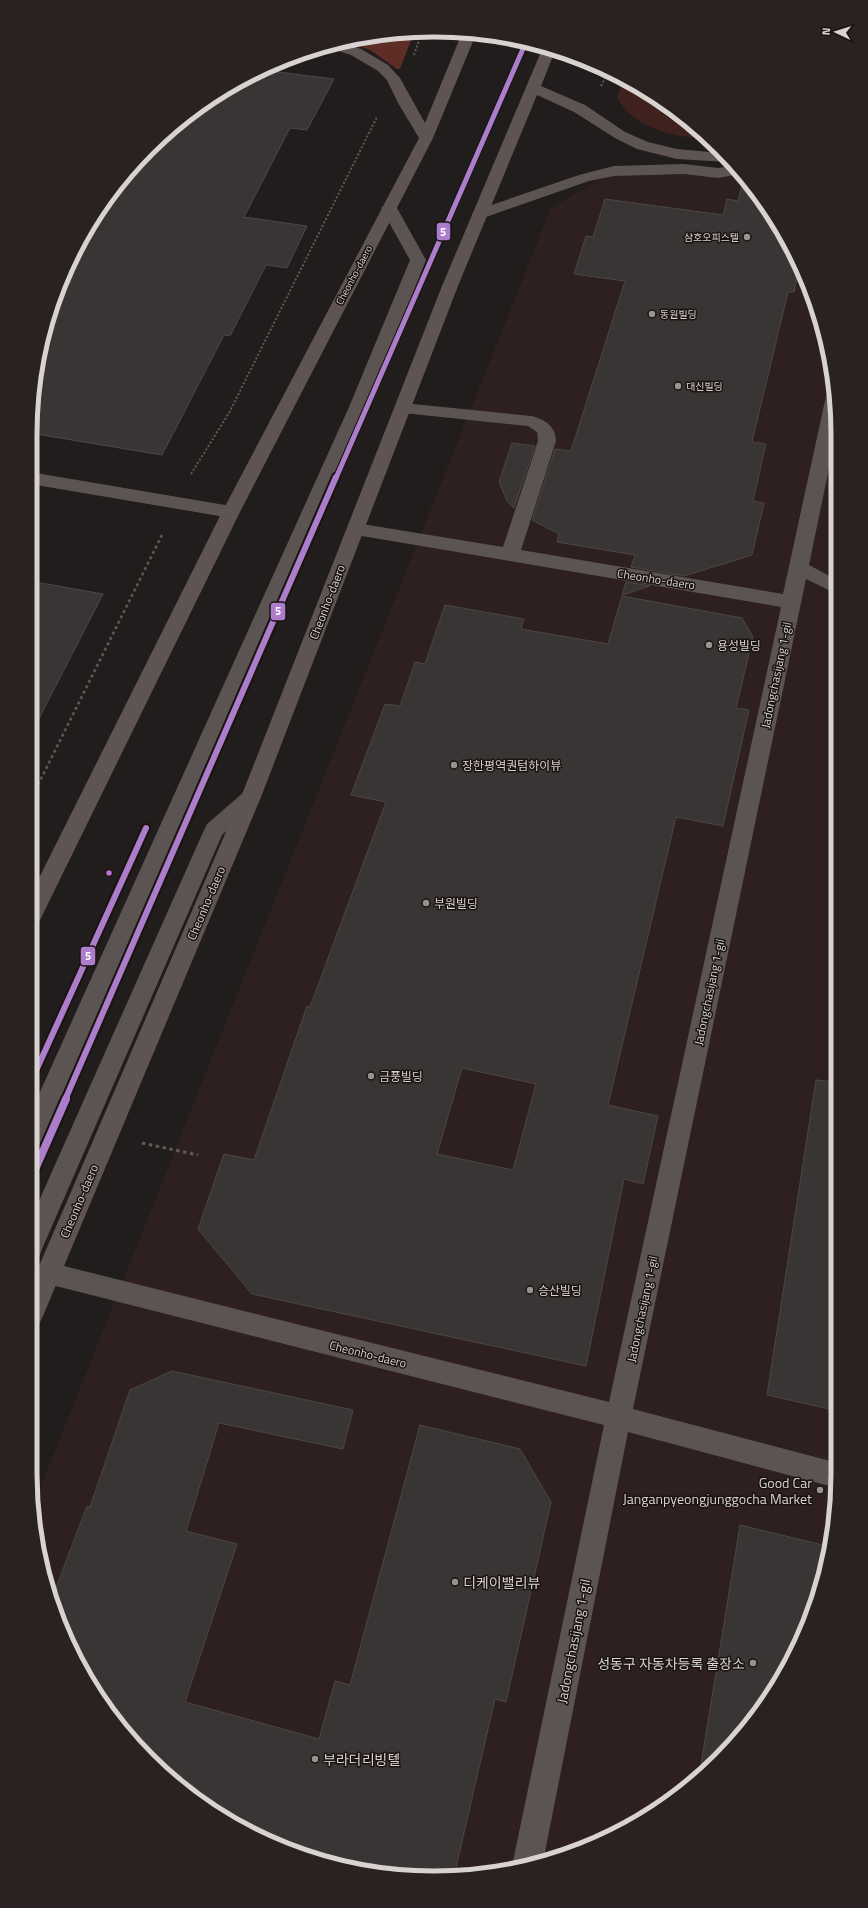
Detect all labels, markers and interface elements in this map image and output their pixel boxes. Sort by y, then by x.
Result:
north arrow [816,12,856,52]
text: N [818,27,834,36]
line badge: 5 [436,222,451,241]
text: 5 [440,224,446,240]
place label: 삼호오피스텔 [684,230,739,245]
marker: 삼호오피스텔 [742,232,752,242]
street label: Cheonho-daero [332,243,376,307]
place label: 동원빌딩 [660,307,697,322]
marker: 동원빌딩 [647,309,657,319]
place label: 대신빌딩 [686,379,723,394]
marker: 대신빌딩 [673,381,683,391]
street label: Cheonho-daero [304,562,350,642]
street label: Cheonho-daero [616,563,696,595]
line badge: 5 [270,602,286,621]
text: 5 [275,603,281,619]
street label: Jadongchasijang 1-gil [755,620,797,730]
place label: 용성빌딩 [717,636,761,655]
marker: 용성빌딩 [704,640,714,650]
place label: 장한평역퀀텀하이뷰 [462,756,561,775]
marker: 장한평역퀀텀하이뷰 [449,760,459,770]
street label: Cheonho-daero [182,863,230,943]
unlabelled marker [104,868,114,878]
place label: 부원빌딩 [434,894,478,913]
marker: 부원빌딩 [421,898,431,908]
street label: Jadongchasijang 1-gil [688,937,730,1047]
line badge: 5 [80,946,96,966]
text: 5 [85,948,91,964]
place label: 금풍빌딩 [379,1067,423,1086]
marker: 금풍빌딩 [366,1071,376,1081]
street label: Cheonho-daero [55,1161,103,1241]
street label: Jadongchasijang 1-gil [621,1254,663,1364]
place label: 승산빌딩 [538,1281,582,1300]
marker: 승산빌딩 [525,1285,535,1295]
street label: Cheonho-daero [328,1335,408,1373]
place label: Good Car Janganpyeongjunggocha Market [623,1472,812,1509]
marker: Good Car Janganpyeongjunggocha Market [815,1485,825,1495]
place label: 디케이밸리뷰 [463,1572,540,1593]
marker: 디케이밸리뷰 [450,1577,460,1587]
street label: Jadongchasijang 1-gil [551,1577,595,1705]
place label: 성동구 자동차등록 출장소 [597,1653,745,1674]
marker: 성동구 자동차등록 출장소 [748,1658,758,1668]
place label: 부라더리빙텔 [323,1749,400,1770]
marker: 부라더리빙텔 [310,1754,320,1764]

